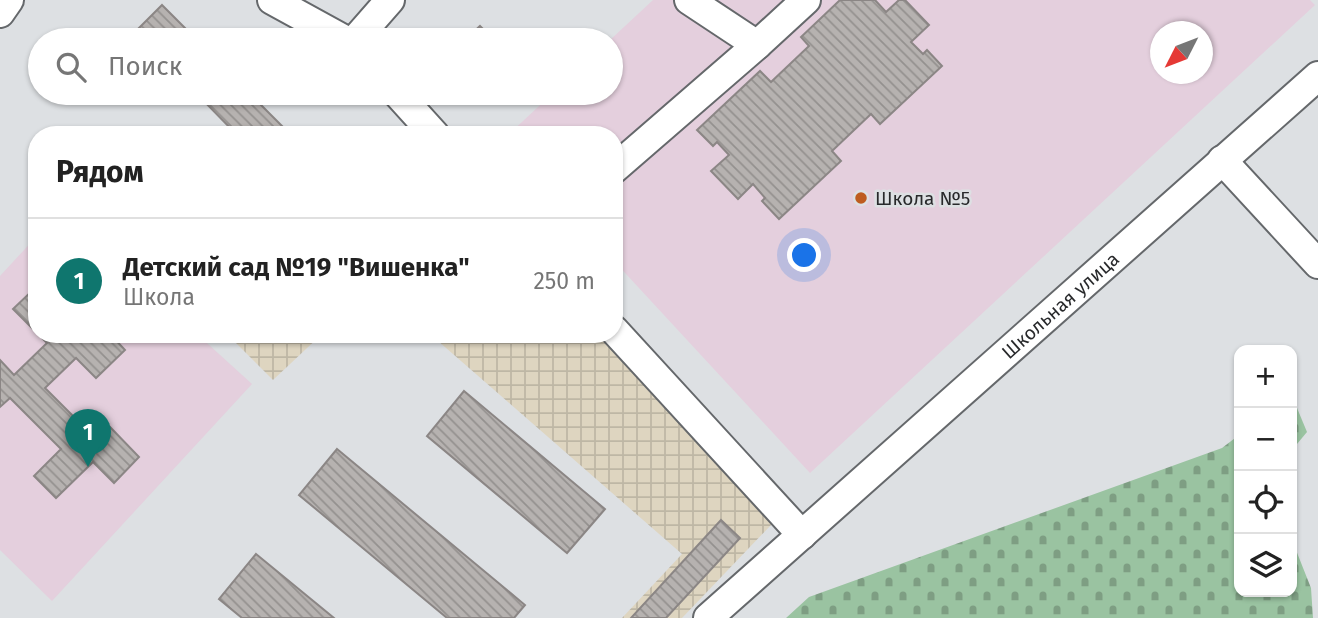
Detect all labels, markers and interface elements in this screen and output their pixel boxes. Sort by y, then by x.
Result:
north arrow [1150,21,1213,84]
search box [28,28,623,105]
icon: search [52,48,90,86]
text: Поиск [108,51,182,82]
text: Рядом [56,154,144,190]
place label: Школа №5 [875,187,970,210]
marker: Школа №5 [853,190,869,206]
your location [787,238,821,272]
street label: Школьная улица [997,247,1124,364]
text: Детский сад №19 "Вишенка" [123,252,470,283]
text: 1 [74,267,84,295]
text: 250 m [533,267,595,295]
text: Школа [123,283,195,311]
map controls [1234,345,1297,597]
button: + [1234,345,1297,408]
button: − [1234,408,1297,471]
pin: 1 [65,409,111,467]
button: locate [1234,471,1297,534]
button: layers [1234,534,1297,597]

